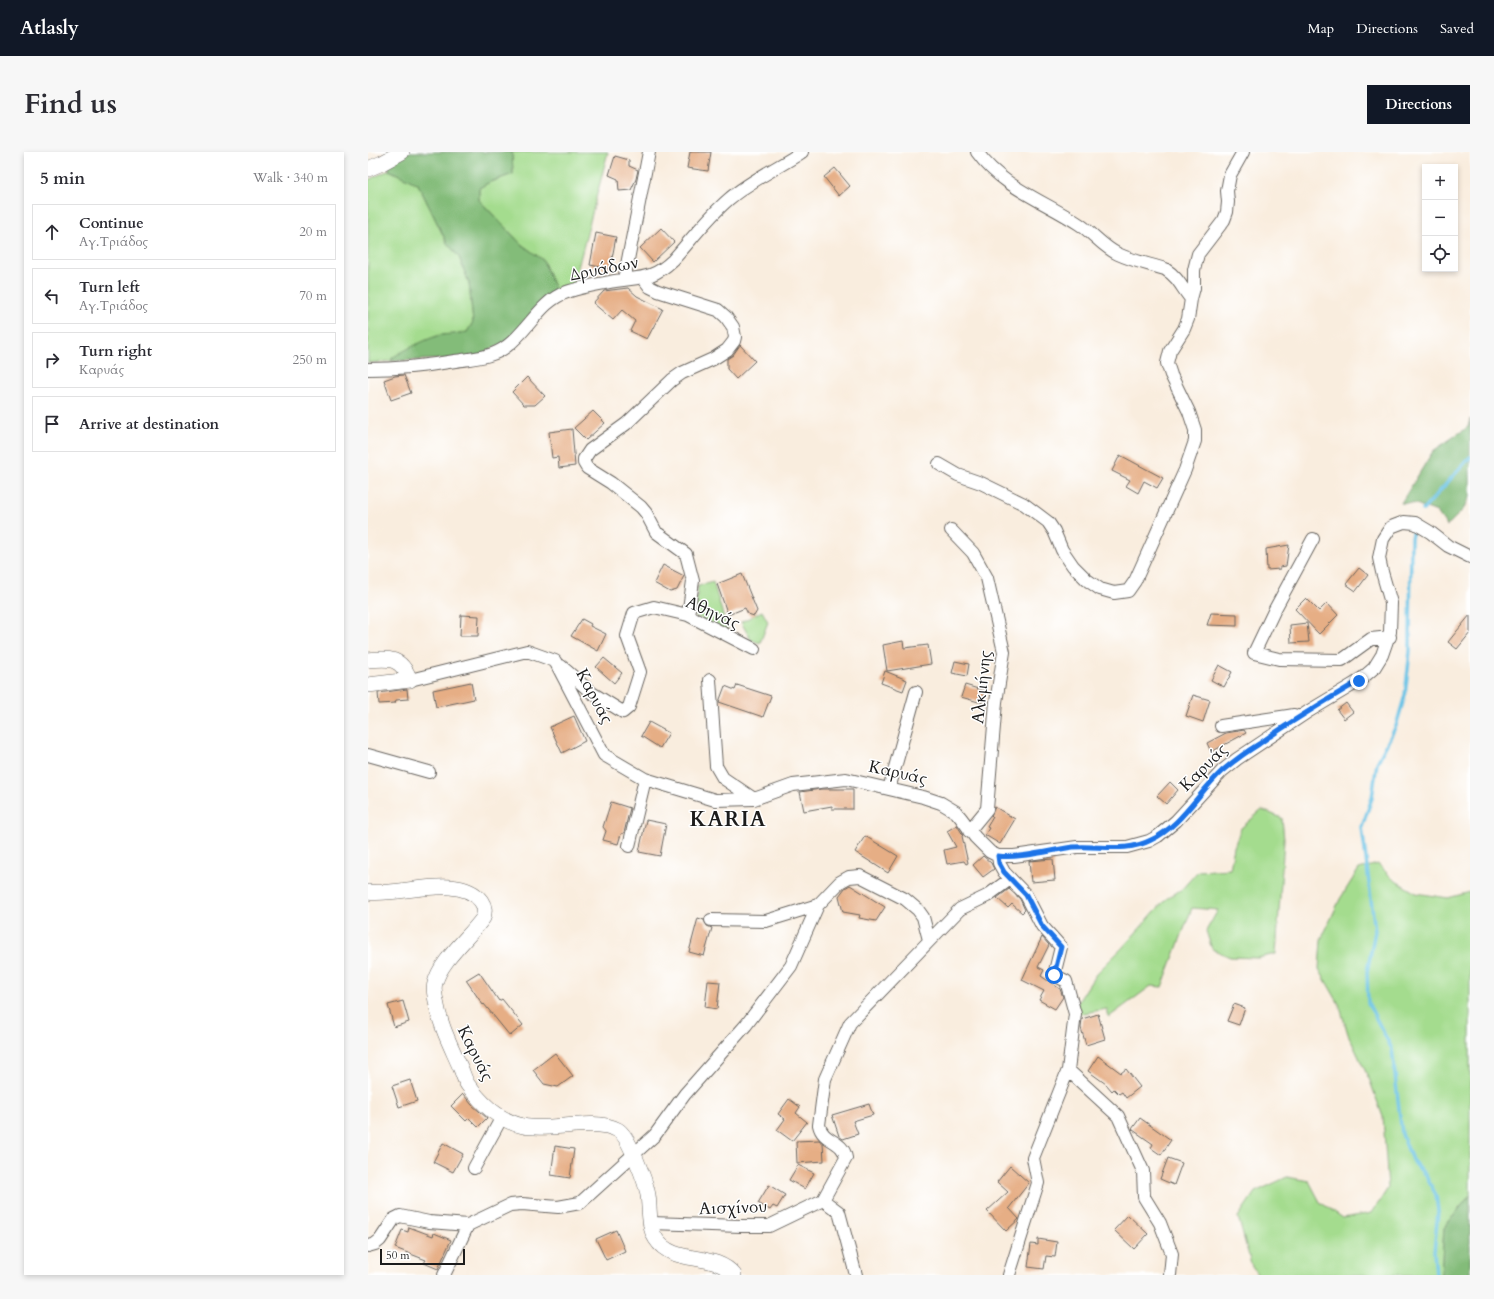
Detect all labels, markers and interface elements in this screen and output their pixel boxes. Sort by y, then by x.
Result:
text: Atlasly [20,15,79,41]
text: Map [1308,19,1334,38]
text: Directions [1356,19,1418,38]
text: Saved [1440,19,1474,38]
text: Find us [24,85,117,123]
button: Directions [1367,85,1470,124]
map controls [1422,164,1458,272]
button: + [1422,164,1458,200]
text: 5 min [40,167,85,190]
text: Walk · 340 m [253,169,328,187]
button: − [1422,200,1458,236]
text: Continue [79,213,144,233]
icon: ahead [41,221,63,243]
text: 20 m [299,223,327,241]
text: Αγ.Τριάδος [79,233,148,251]
button: locate [1422,236,1458,272]
street label: Δρυάδων [568,251,641,286]
text: Turn left [79,277,140,297]
icon: left [41,285,63,307]
text: 70 m [299,287,327,305]
text: Αγ.Τριάδος [79,297,148,315]
text: Turn right [79,341,152,361]
icon: right [41,349,63,371]
text: 250 m [293,351,327,369]
text: Καρυάς [79,361,124,379]
icon: arrive [41,413,63,435]
text: Arrive at destination [79,414,219,434]
street label: Αθηνάς [682,590,744,635]
street label: Αλκμήνης [966,649,997,725]
street label: Καρυάς [570,665,619,728]
route end [1350,672,1368,690]
street label: Καρυάς [1174,738,1232,796]
street label: Καρυάς [866,755,929,790]
district label: KARIA [689,805,767,834]
route start [1045,966,1063,984]
street label: Καρυάς [452,1022,499,1085]
street label: Αισχίνου [699,1195,768,1220]
scale bar [380,1247,465,1266]
text: 50 m [386,1248,410,1263]

